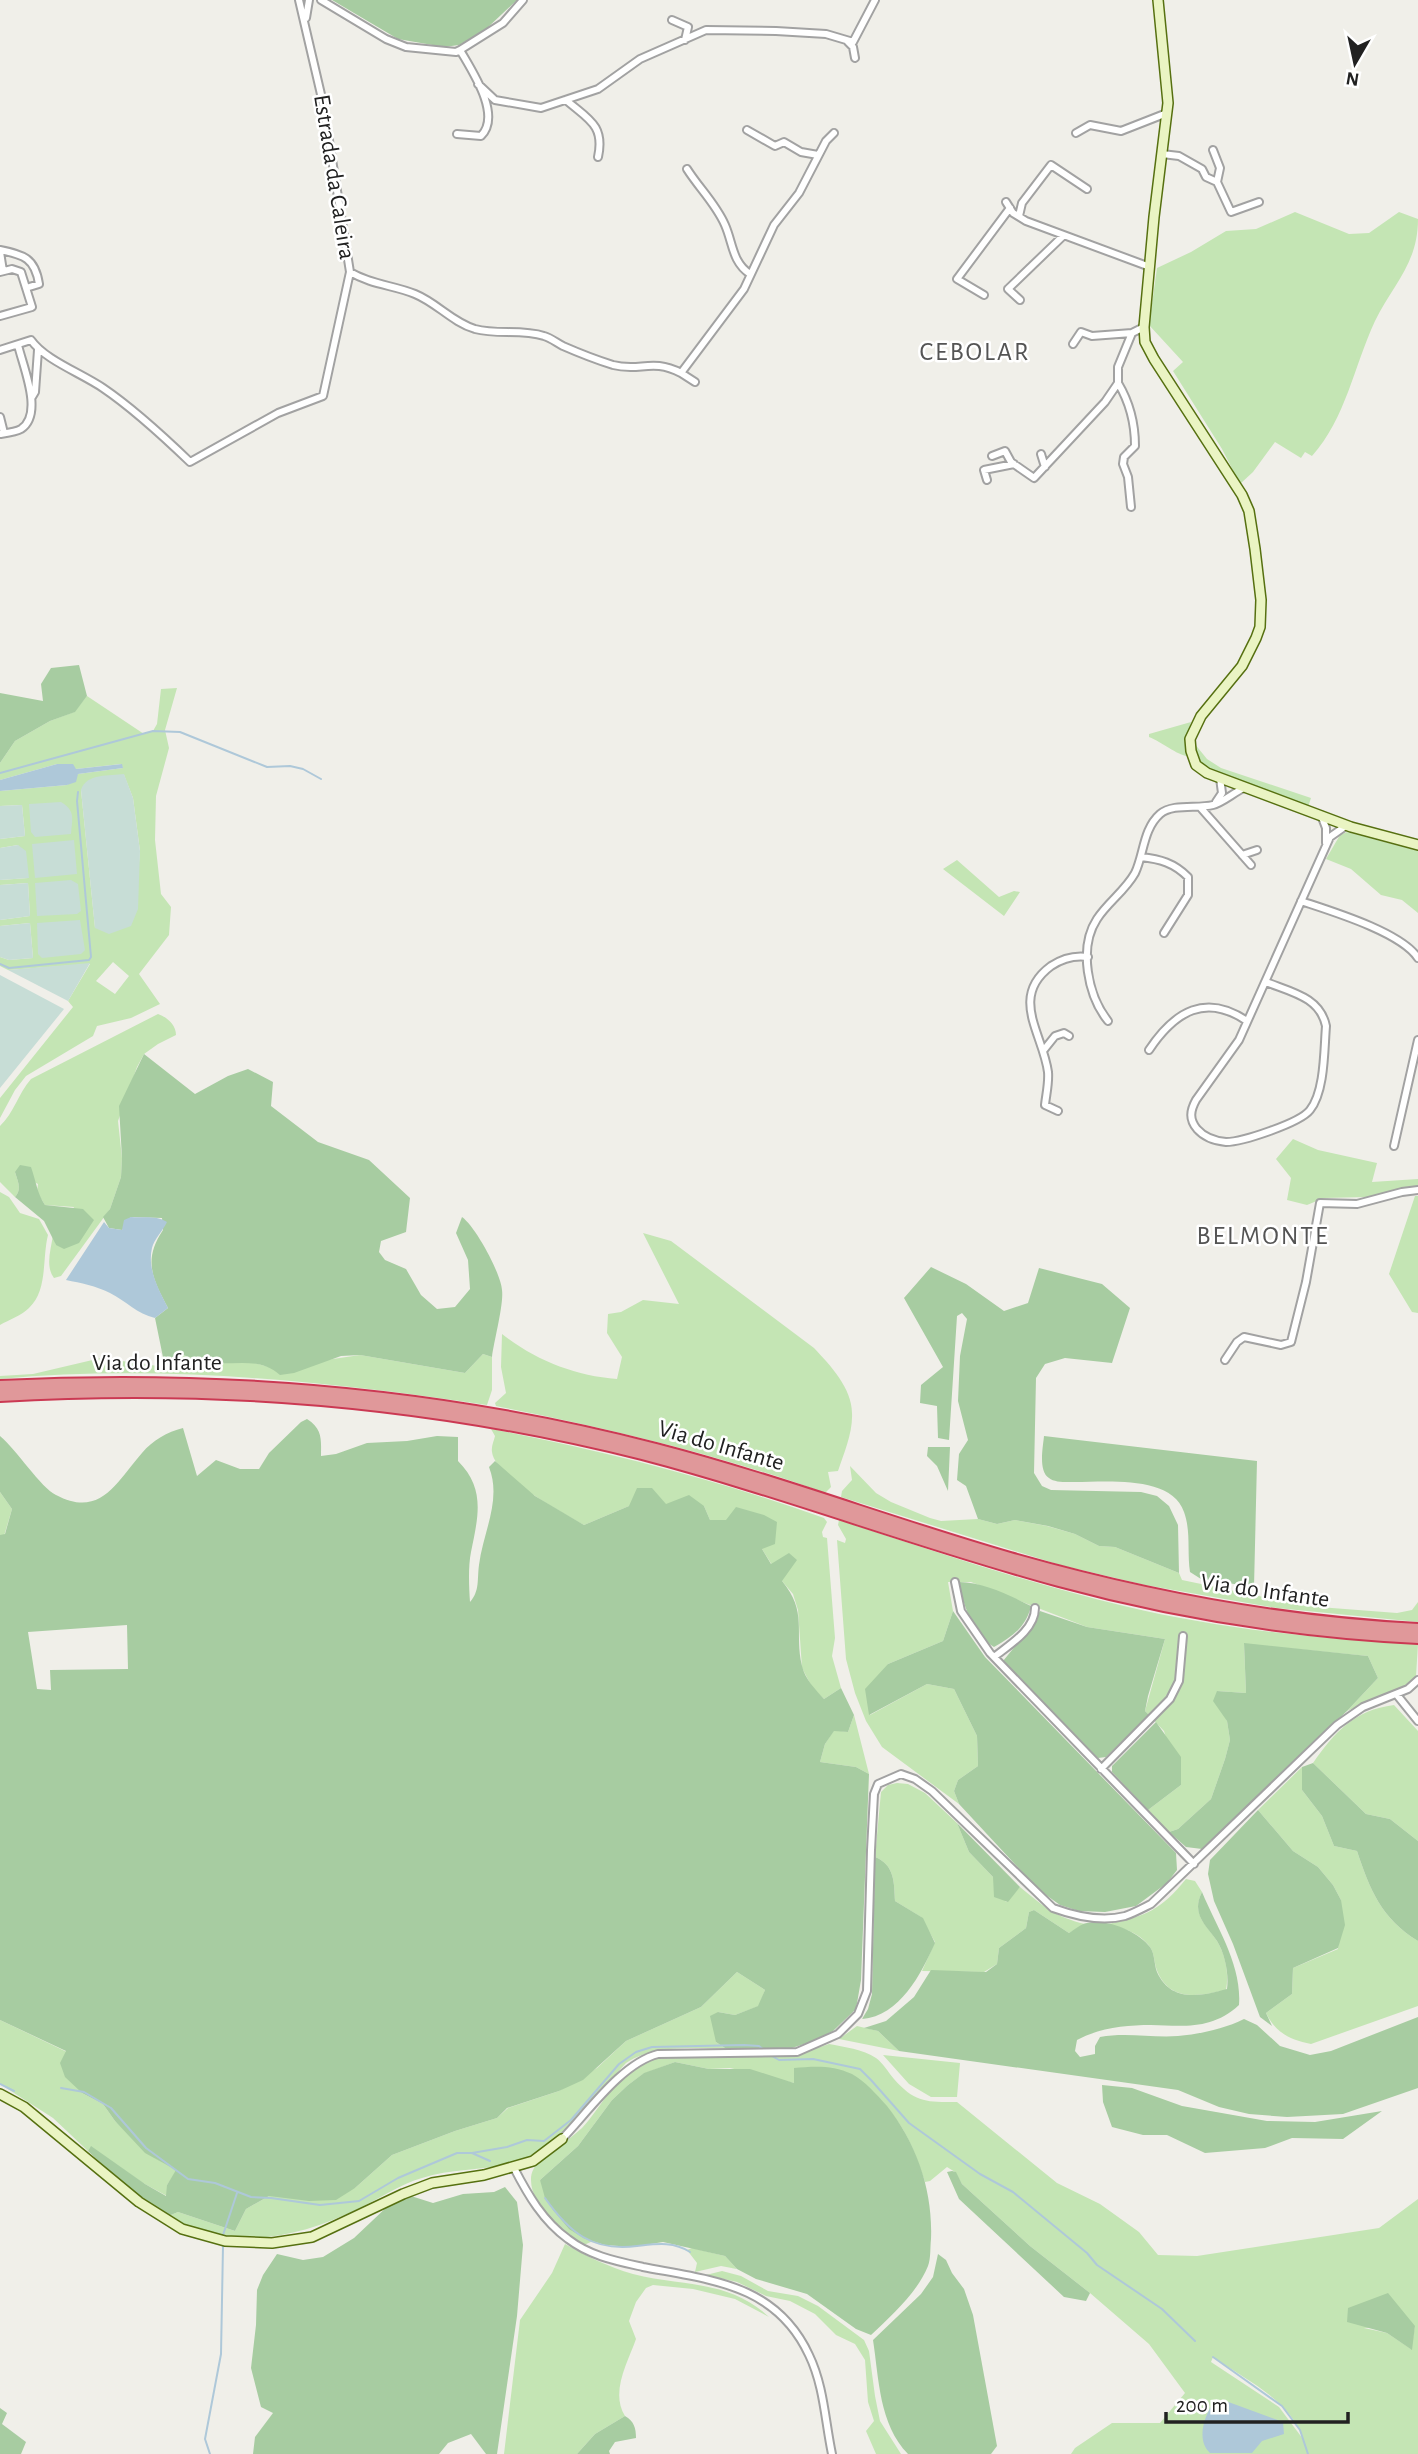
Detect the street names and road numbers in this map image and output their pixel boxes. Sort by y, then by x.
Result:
street label: Estrada da Caleira [309,93,359,261]
street label: Via do Infante [92,1351,222,1375]
street label: Via do Infante [655,1417,787,1475]
street label: Via do Infante [1199,1570,1331,1612]

